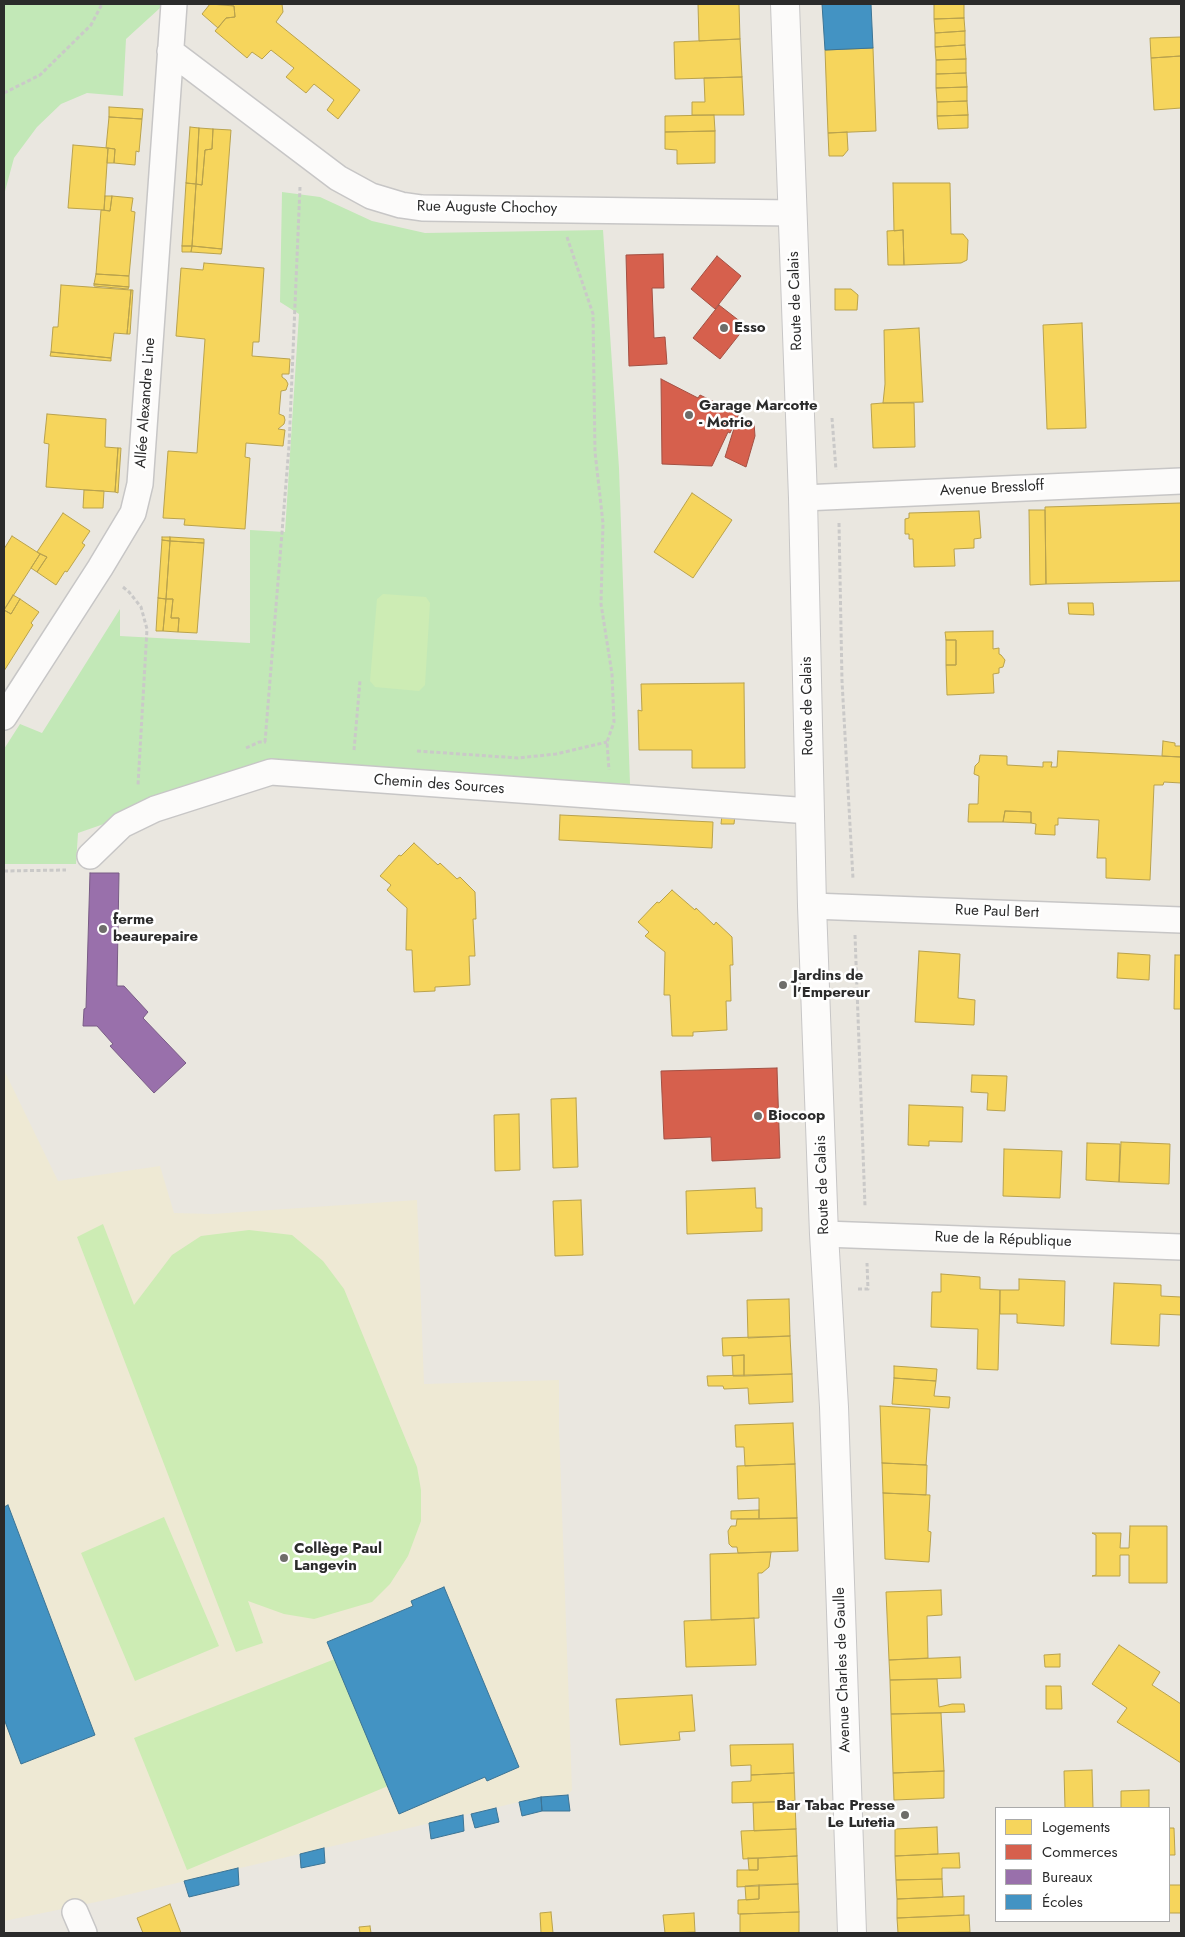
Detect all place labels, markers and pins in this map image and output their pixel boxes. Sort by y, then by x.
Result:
place label: Esso [734,319,766,337]
marker: Esso [718,322,730,334]
place label: Garage Marcotte - Motrio [699,397,818,432]
marker: Garage Marcotte - Motrio [683,409,695,421]
place label: ferme beaurepaire [113,911,198,946]
marker: ferme beaurepaire [97,923,109,935]
place label: Jardins de l'Empereur [793,967,870,1002]
marker: Jardins de l'Empereur [777,979,789,991]
place label: Biocoop [768,1107,825,1125]
marker: Biocoop [752,1110,764,1122]
place label: Collège Paul Langevin [294,1540,382,1575]
marker: Collège Paul Langevin [278,1552,290,1564]
place label: Bar Tabac Presse Le Lutetia [776,1797,895,1832]
marker: Bar Tabac Presse Le Lutetia [899,1809,911,1821]

